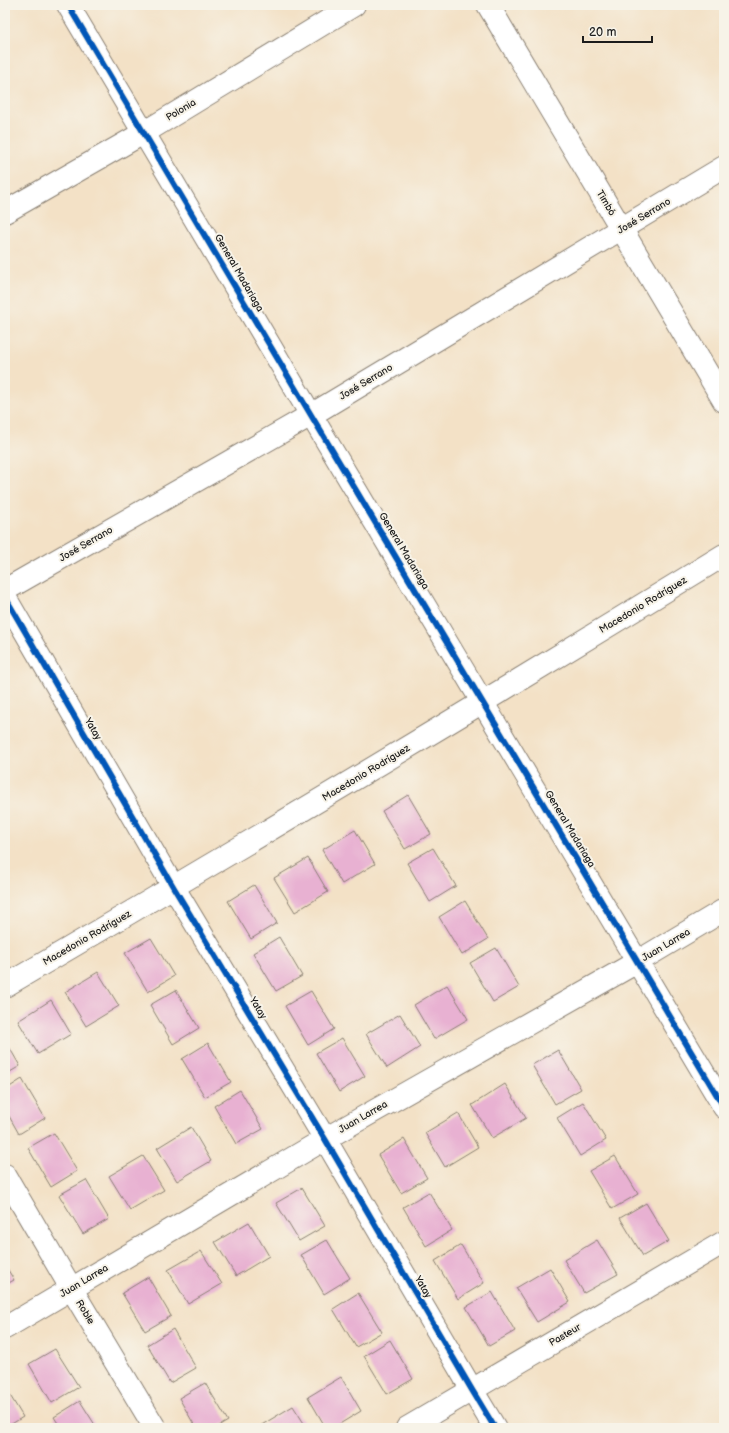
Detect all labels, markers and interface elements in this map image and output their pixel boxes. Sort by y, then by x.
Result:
scale bar [583,18,652,44]
text: 20 m [589,25,616,40]
street label: Polonia [164,96,199,124]
street label: Timbó [594,188,618,218]
street label: José Serrano [615,195,673,237]
street label: General Madariaga [212,232,266,314]
street label: José Serrano [337,361,395,403]
street label: General Madariaga [376,510,432,592]
street label: José Serrano [57,524,115,564]
street label: Macedonio Rodríguez [597,574,689,636]
street label: Yatay [81,715,104,743]
street label: Macedonio Rodríguez [320,742,412,804]
street label: General Madariaga [542,788,598,870]
street label: Macedonio Rodríguez [41,908,133,968]
street label: Juan Larrea [640,926,693,964]
street label: Yatay [246,994,269,1022]
street label: Juan Larrea [336,1098,390,1136]
street label: Juan Larrea [58,1262,111,1300]
street label: Yatay [411,1273,434,1301]
street label: Roble [73,1298,97,1327]
street label: Pasteur [547,1321,583,1349]

